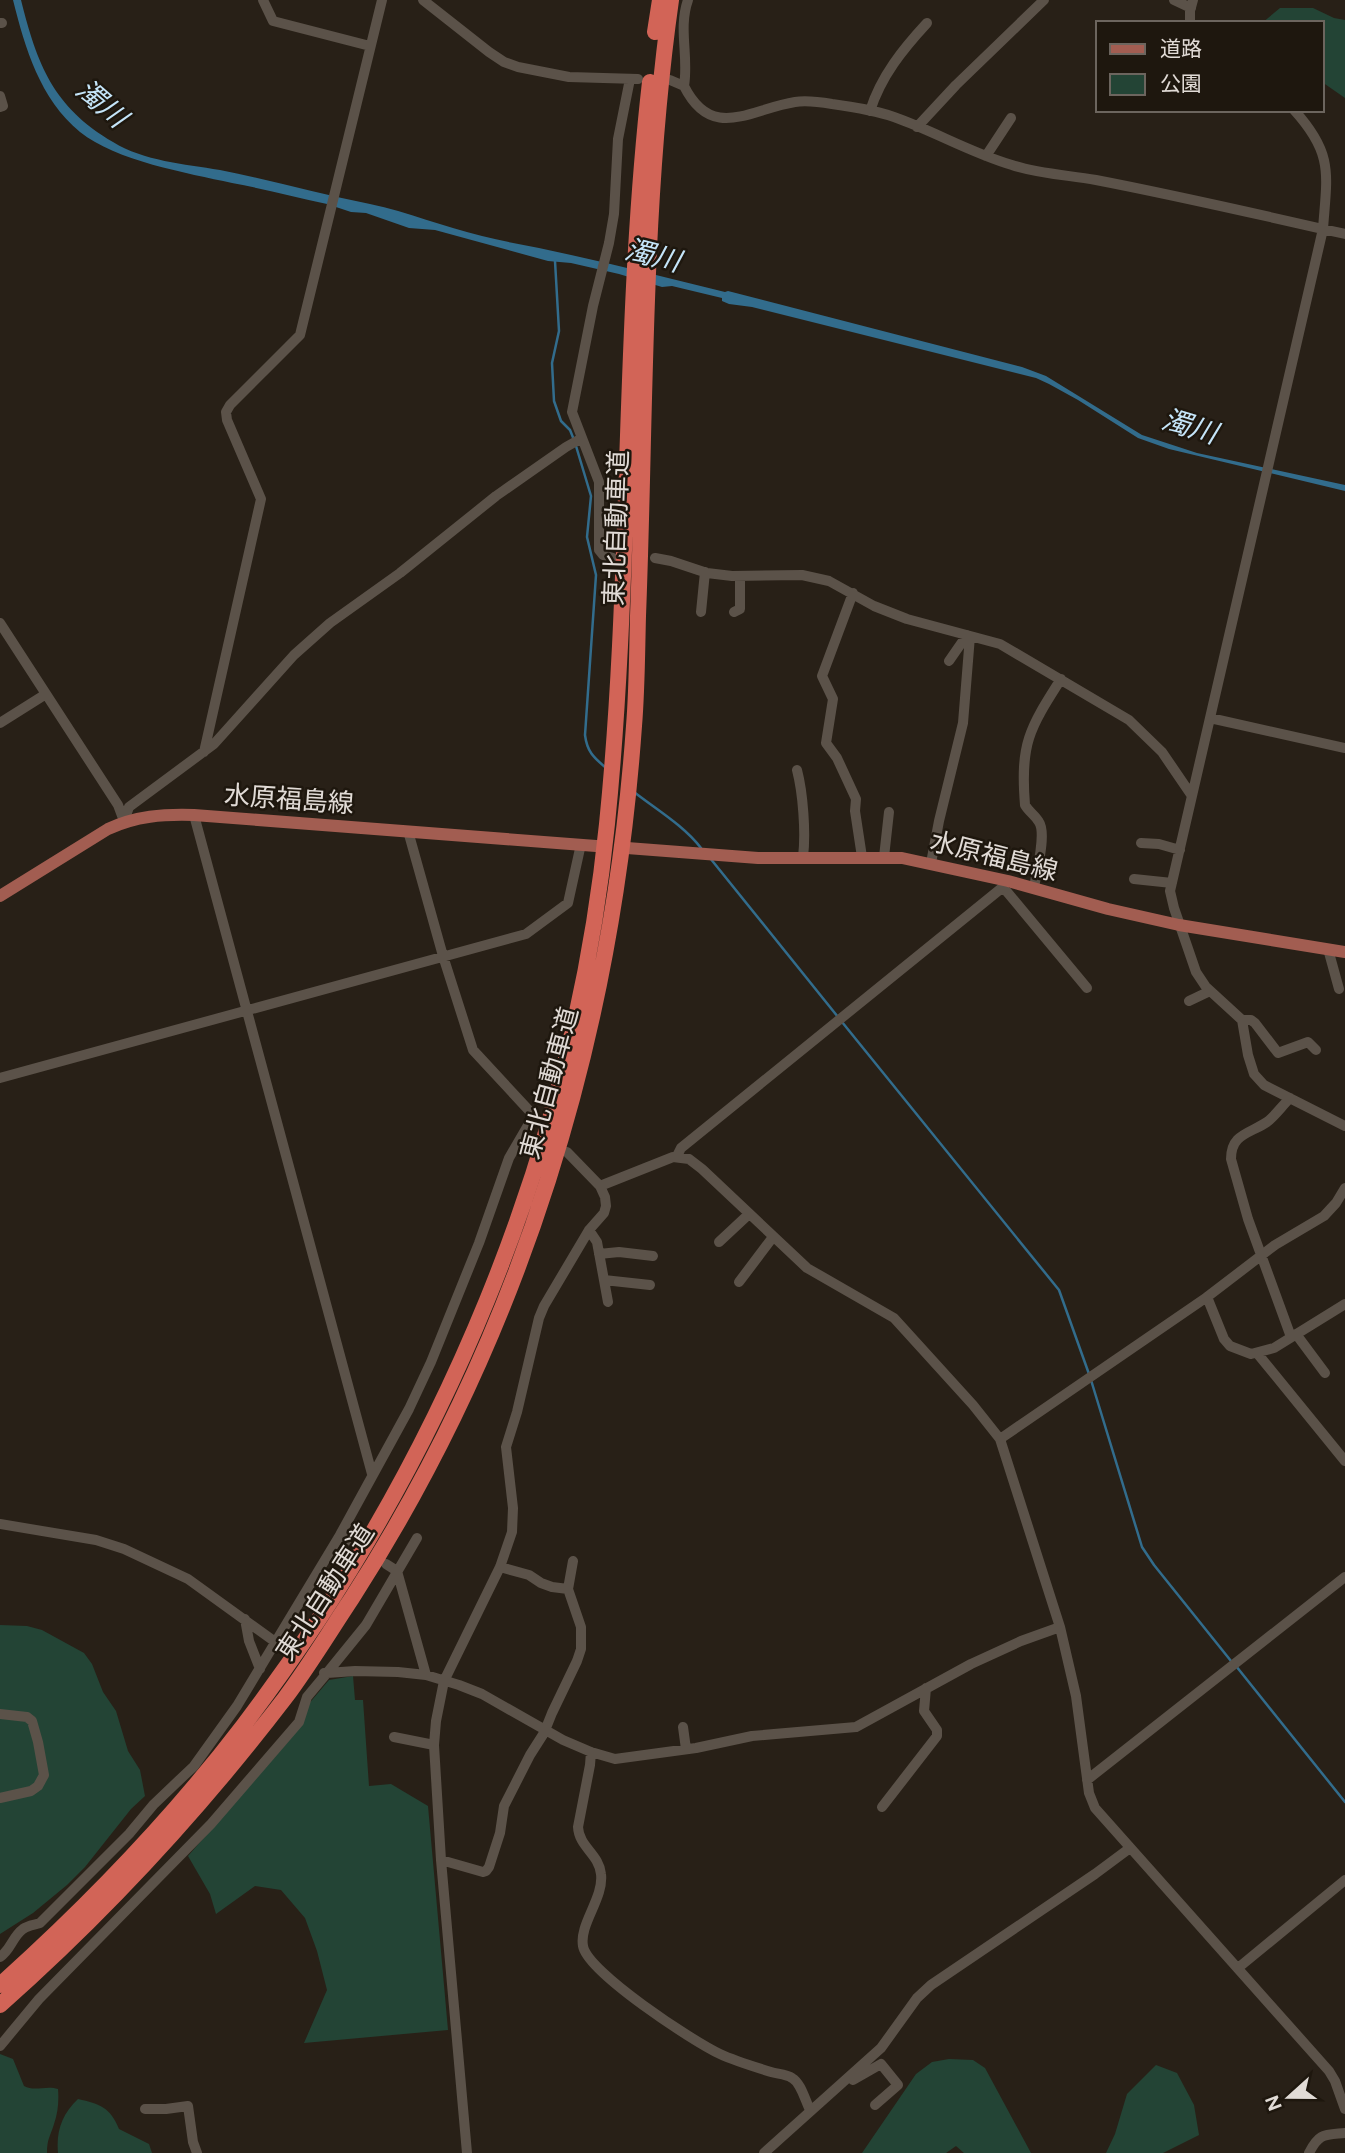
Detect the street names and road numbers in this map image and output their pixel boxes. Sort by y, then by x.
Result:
street label: 東北自動車道 [597,449,635,607]
street label: 水原福島線 [223,779,355,819]
street label: 水原福島線 [927,825,1061,887]
street label: 東北自動車道 [513,1004,585,1162]
street label: 東北自動車道 [269,1518,381,1666]

